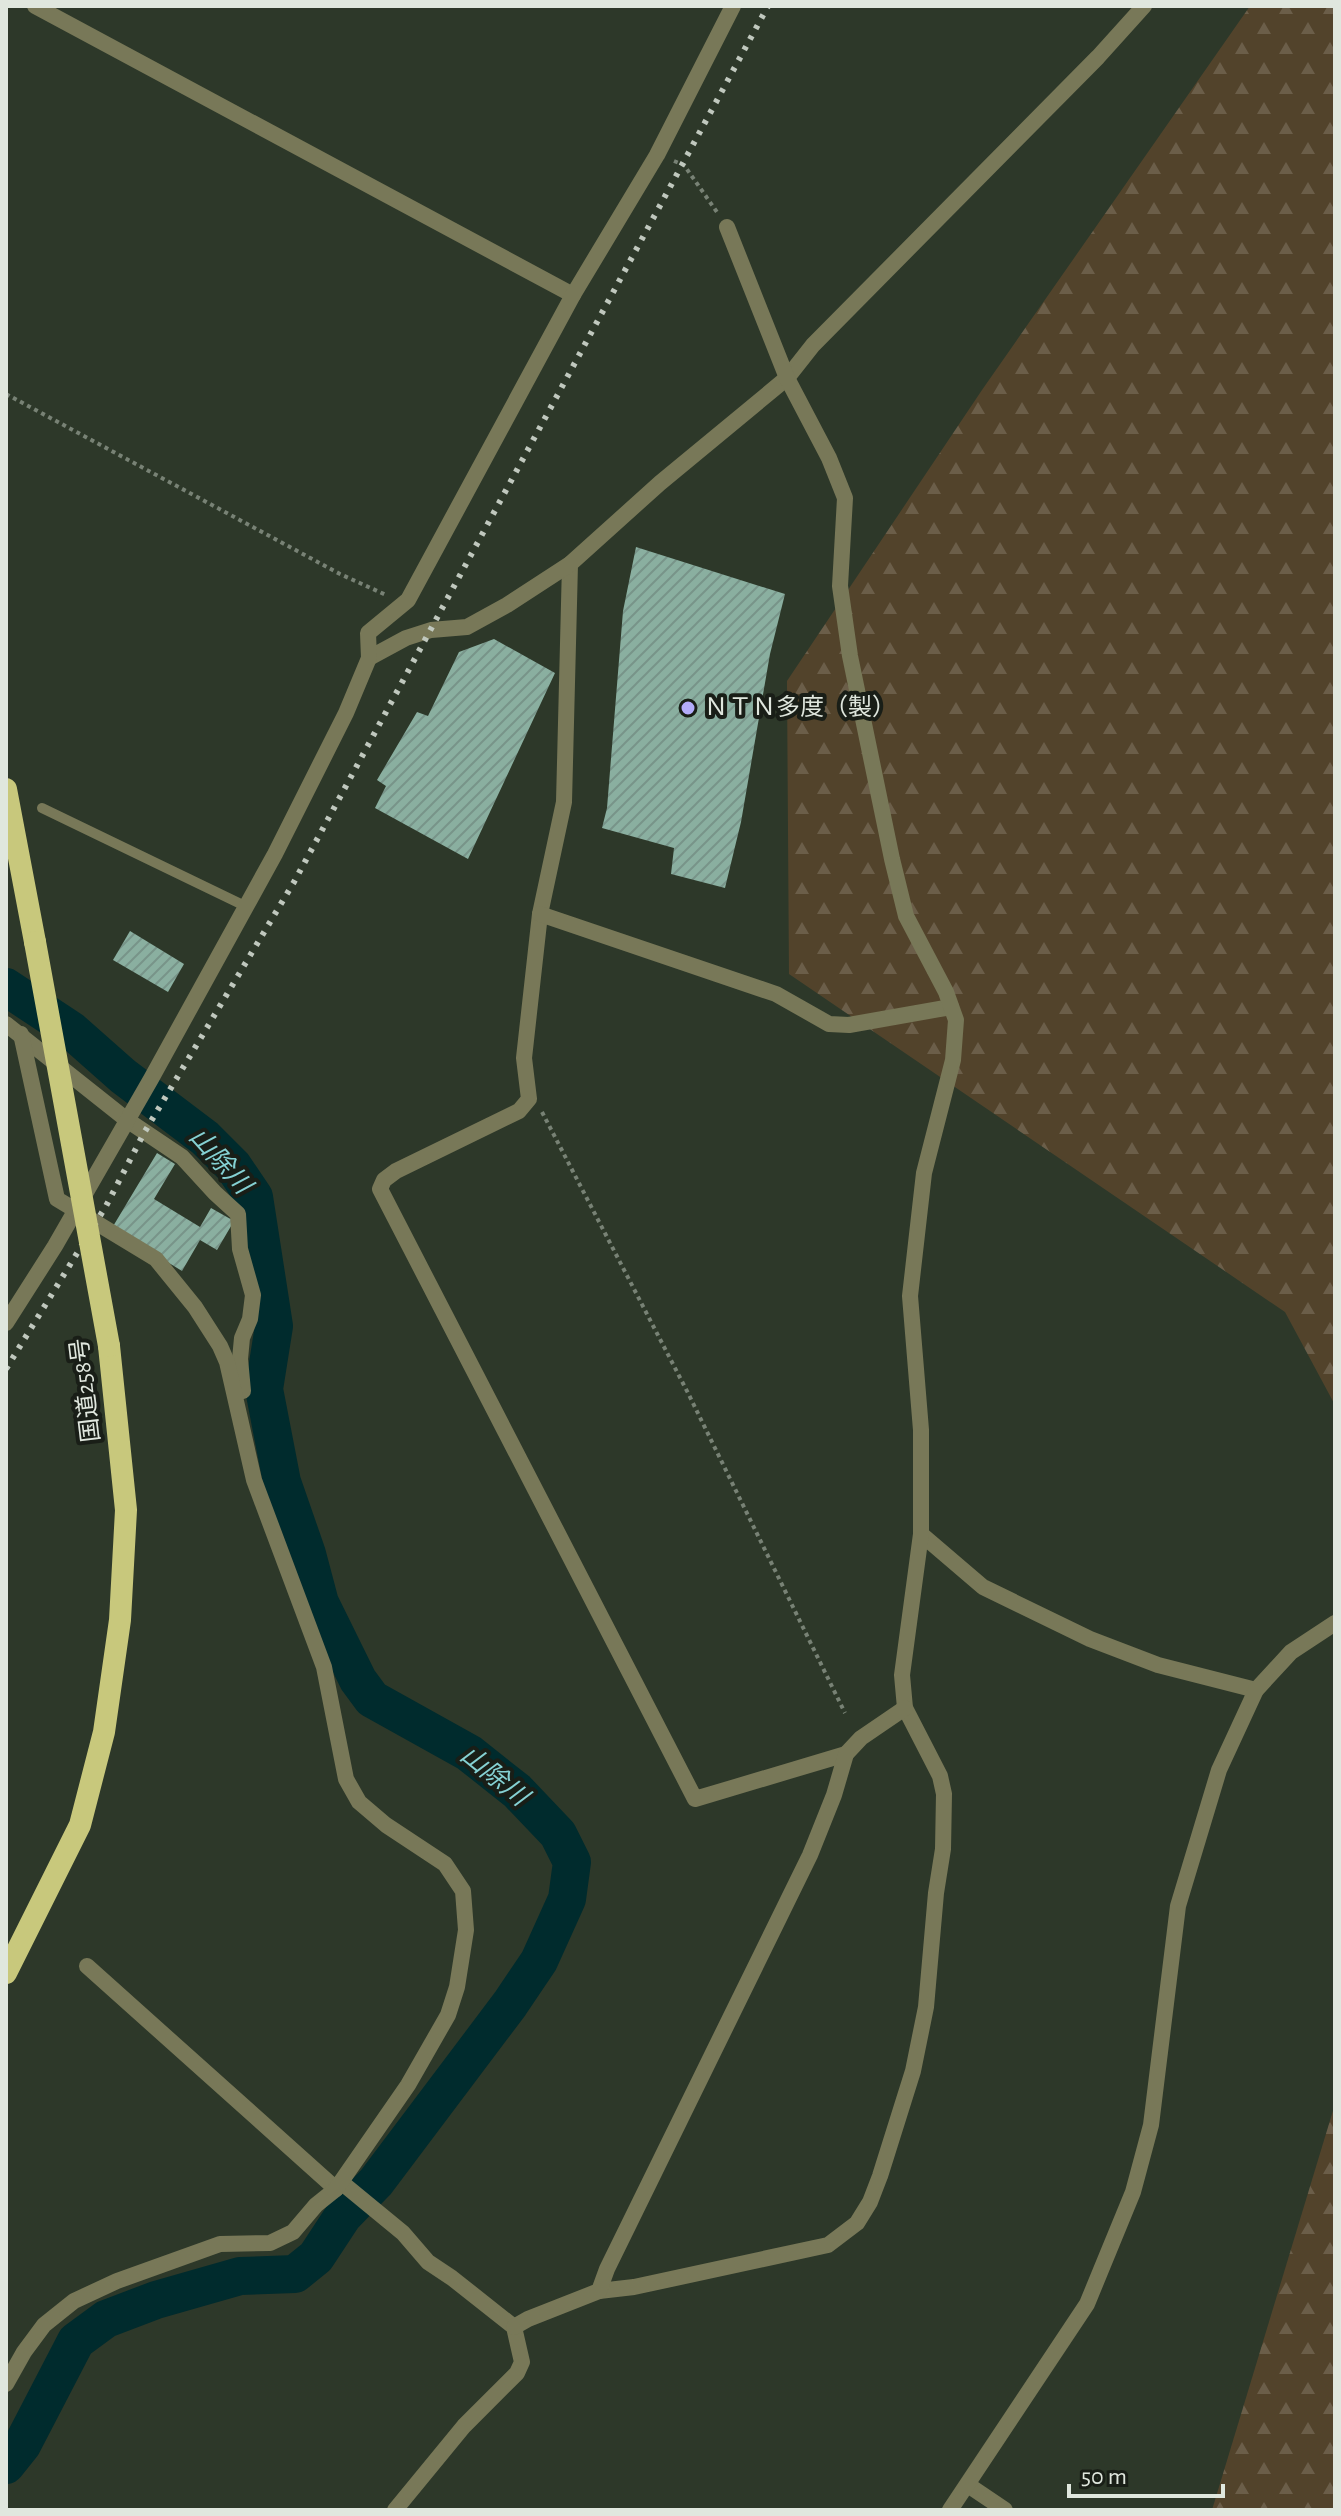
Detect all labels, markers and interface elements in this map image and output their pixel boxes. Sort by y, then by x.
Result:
place label: ＮＴＮ多度（製） [704,694,896,720]
marker: ＮＴＮ多度（製） [679,699,697,717]
water label: 山除川 [184,1123,259,1201]
street label: 国道258号 [66,1337,104,1443]
water label: 山除川 [456,1741,535,1813]
scale bar [1069,2448,1223,2498]
text: 50 m [1081,2465,1127,2489]

